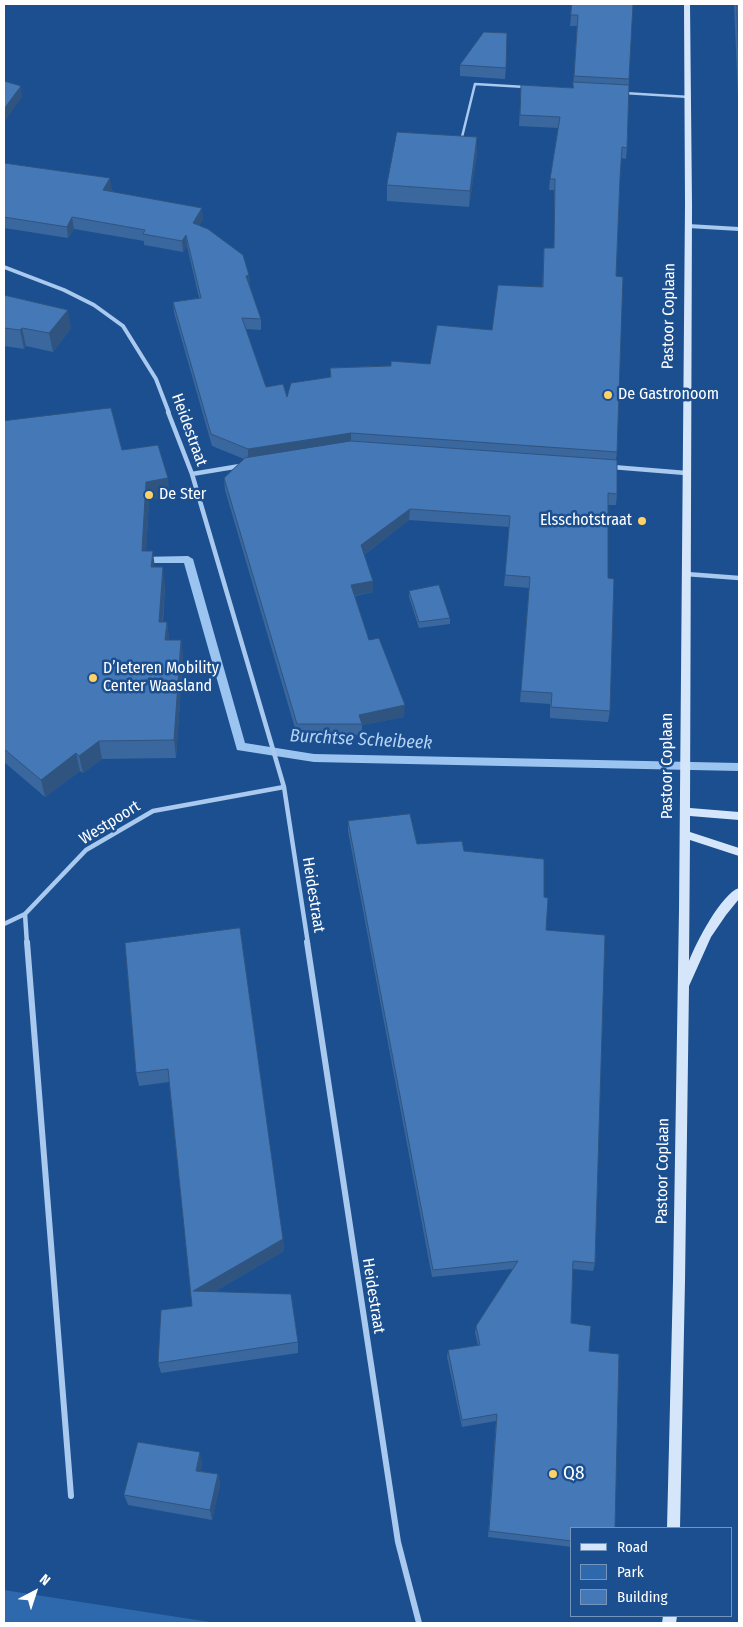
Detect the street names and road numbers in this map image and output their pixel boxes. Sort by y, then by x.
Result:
street label: Pastoor Coplaan [658,263,680,369]
street label: Heidestraat [167,391,211,469]
street label: Pastoor Coplaan [658,713,678,819]
street label: Westpoort [76,797,144,849]
street label: Heidestraat [298,856,328,934]
street label: Pastoor Coplaan [652,1118,674,1224]
street label: Heidestraat [358,1257,388,1335]

